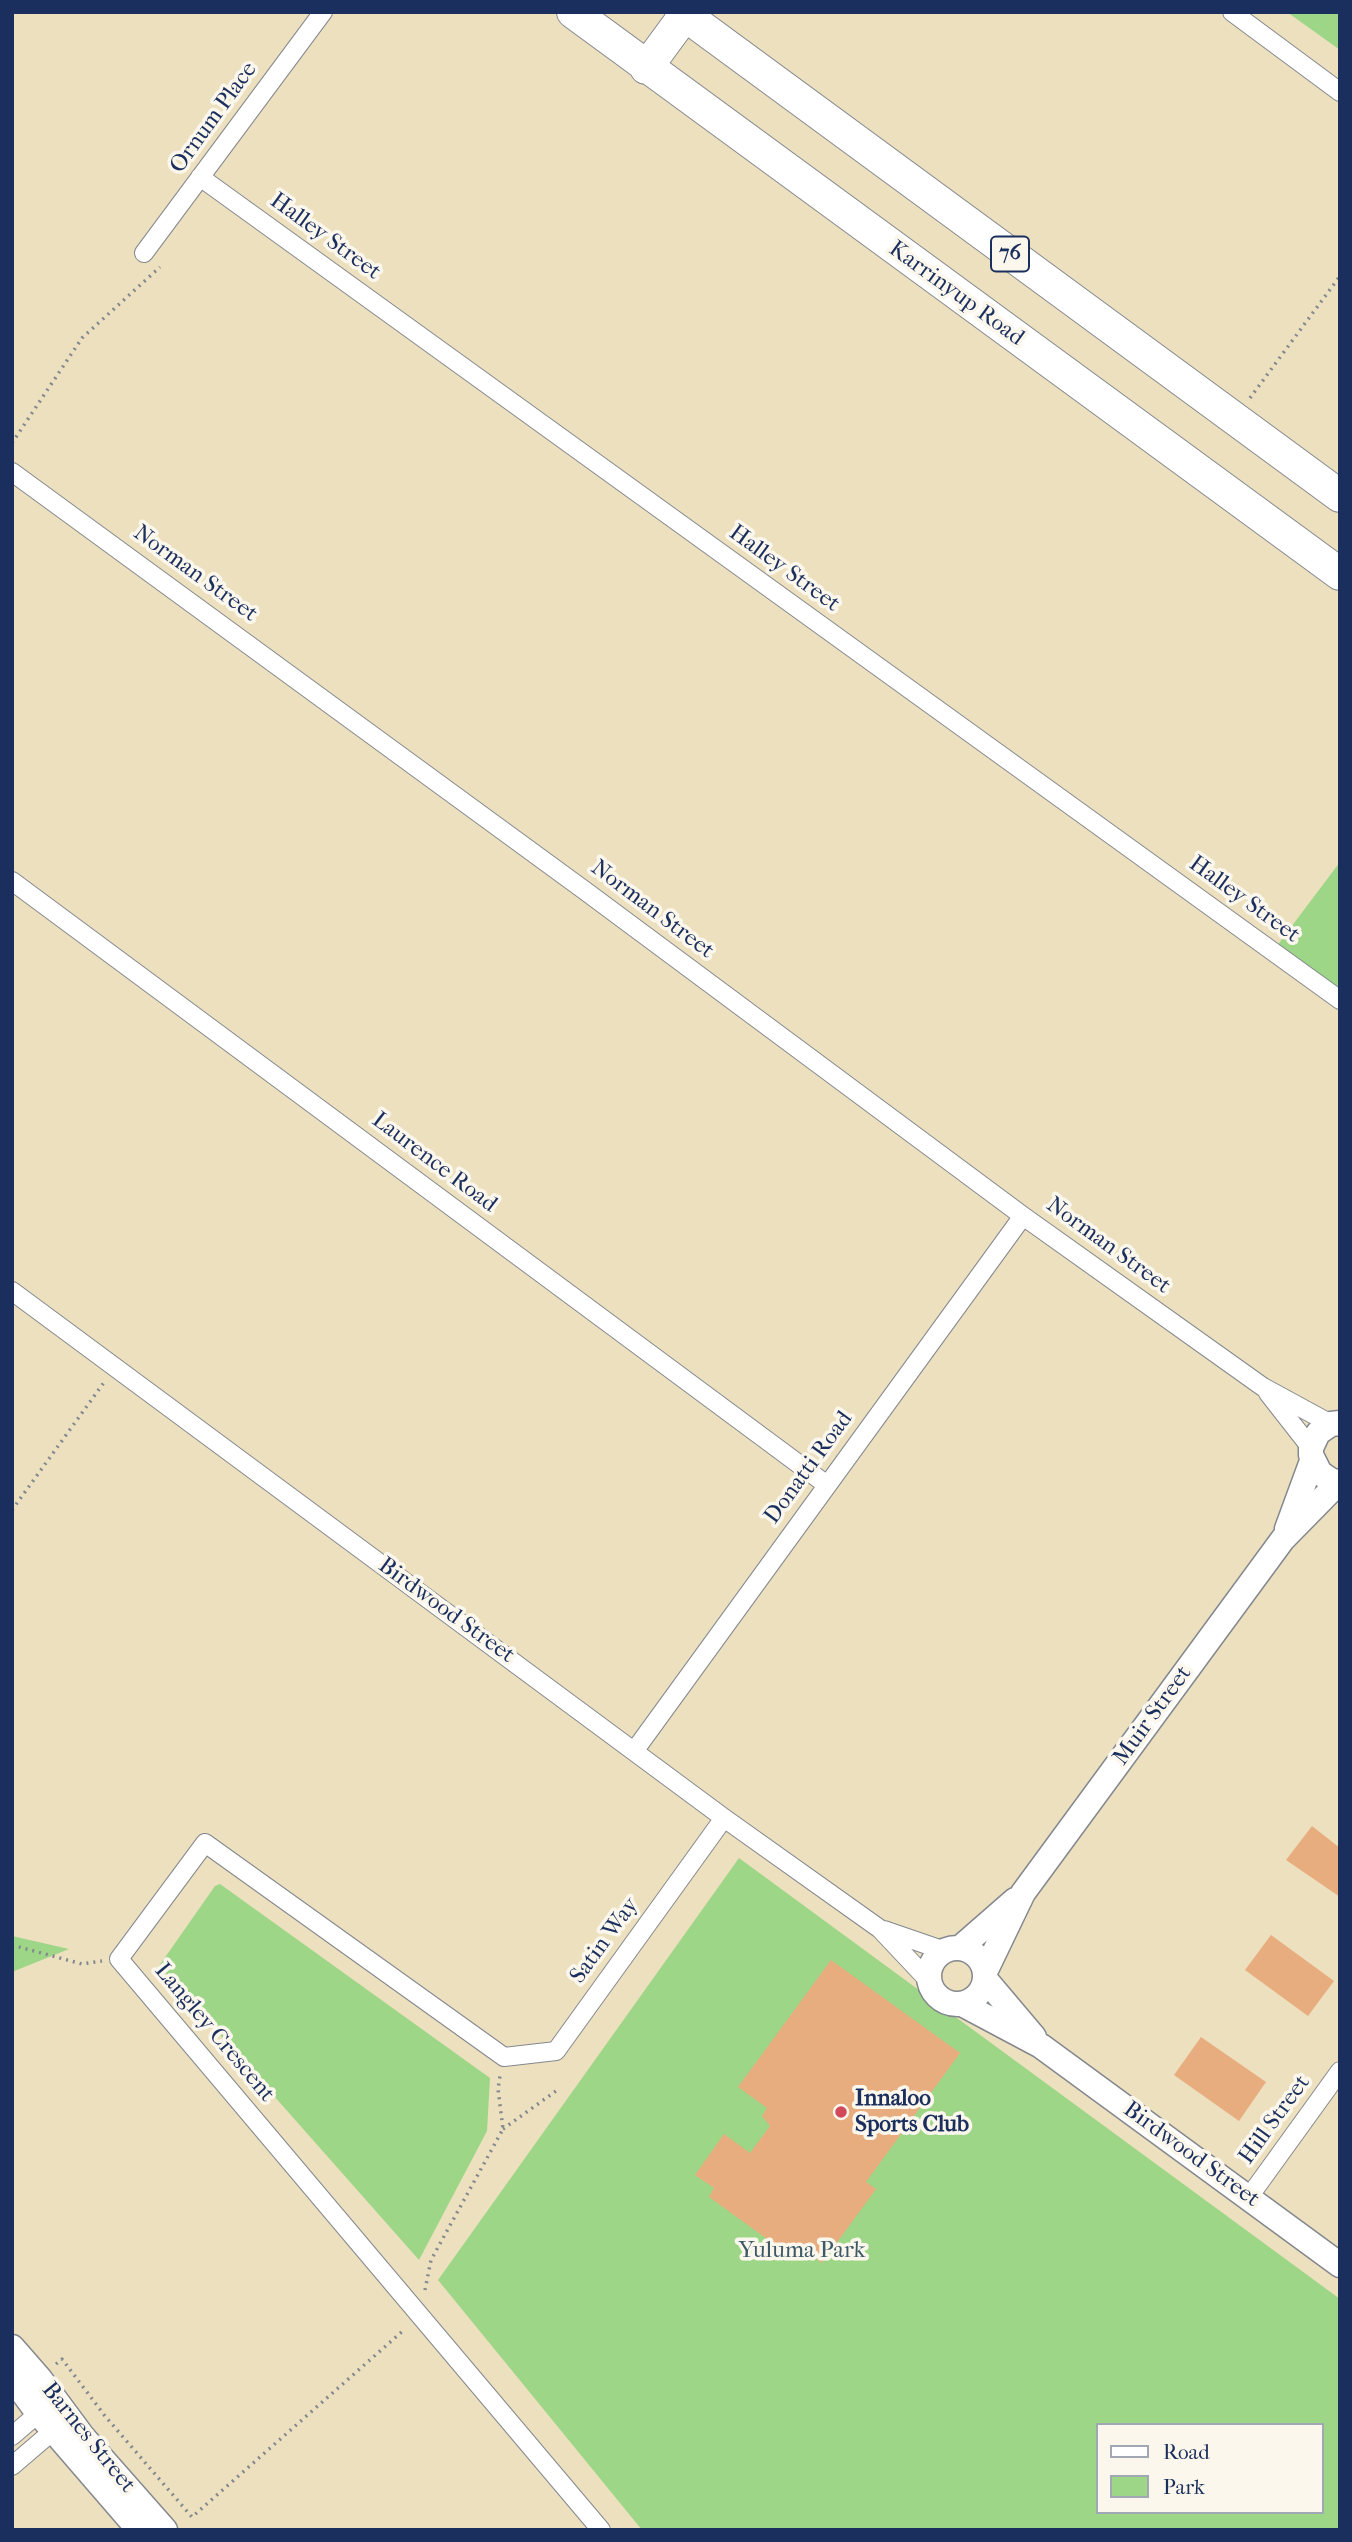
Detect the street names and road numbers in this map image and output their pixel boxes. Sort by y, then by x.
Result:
street label: Ornum Place [164,57,264,179]
street label: Halley Street [264,188,386,286]
street label: Karrinyup Road [883,236,1029,352]
road number: 76 [991,236,1029,272]
street label: Norman Street [127,520,263,628]
street label: Halley Street [723,520,845,618]
street label: Halley Street [1183,851,1305,949]
street label: Norman Street [585,855,719,965]
street label: Laurence Road [366,1107,502,1219]
street label: Norman Street [1040,1192,1176,1300]
street label: Donatti Road [759,1406,859,1530]
street label: Birdwood Street [372,1552,520,1670]
street label: Muir Street [1108,1661,1198,1771]
street label: Satin Way [565,1893,645,1989]
street label: Langley Crescent [148,1958,280,2108]
street label: Hill Street [1233,2070,1317,2170]
street label: Birdwood Street [1117,2096,1265,2214]
street label: Barnes Street [35,2377,141,2499]

